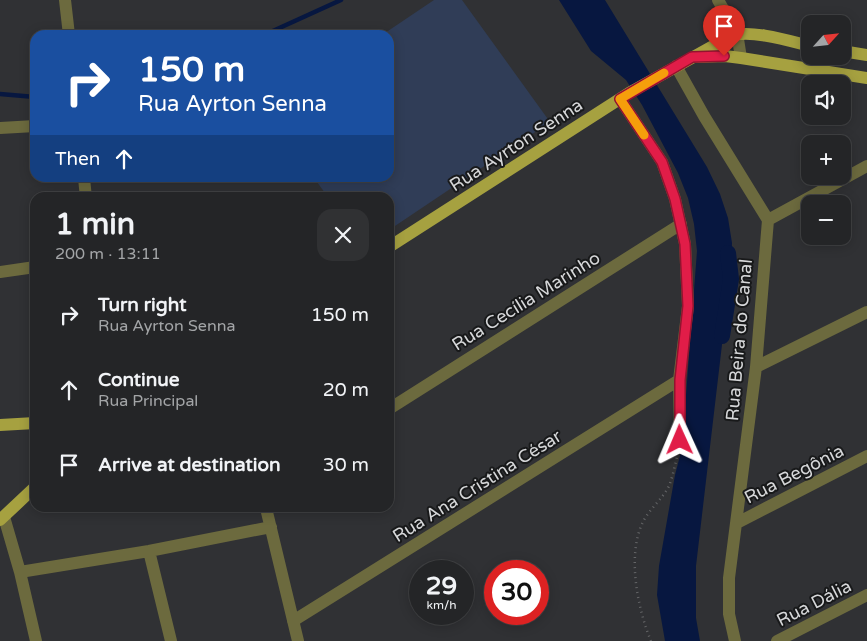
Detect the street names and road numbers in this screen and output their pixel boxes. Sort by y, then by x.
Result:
street label: Rua Ayrton Senna [445,94,587,196]
street label: Rua Cecília Marinho [448,246,604,356]
street label: Rua Beira do Canal [721,258,757,422]
street label: Rua Ana Cristina César [388,425,566,547]
street label: Rua Begônia [740,439,848,509]
street label: Rua Dália [773,575,855,631]

